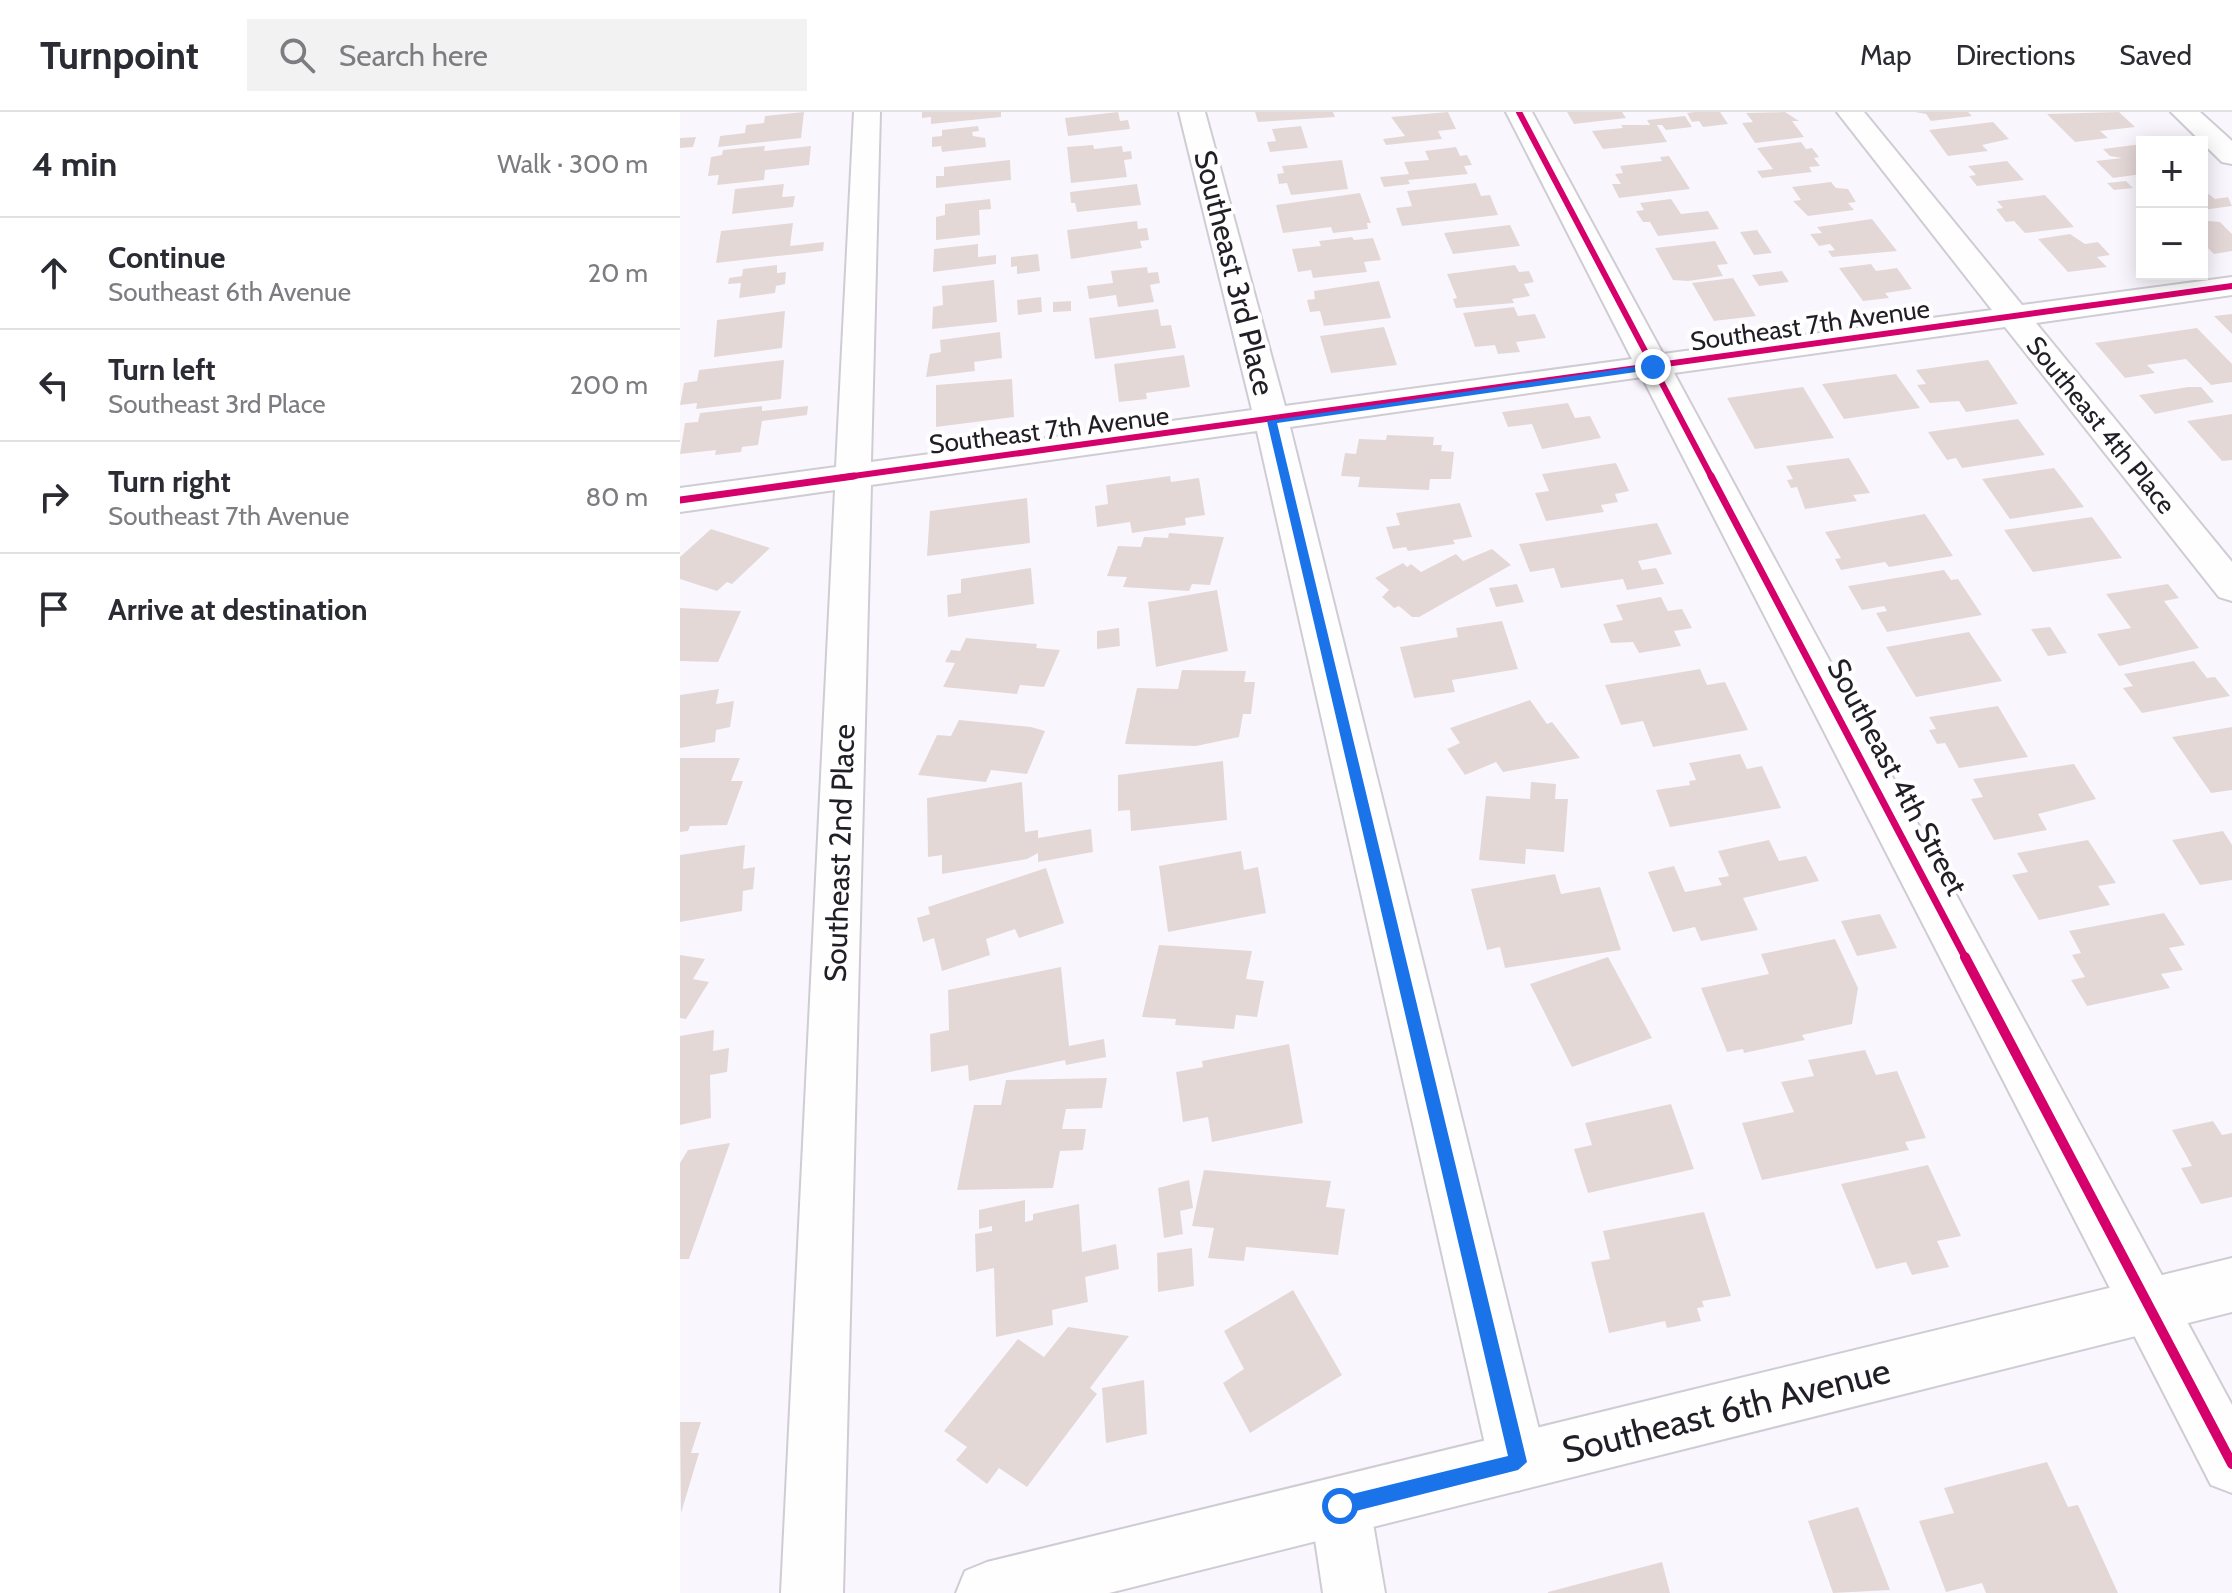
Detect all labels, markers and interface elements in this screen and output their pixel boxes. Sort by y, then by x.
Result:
search box [247,19,807,91]
text: Turnpoint [40,32,199,79]
icon: search [275,33,319,77]
text: Search here [339,37,488,74]
text: Map [1860,38,1912,72]
text: Directions [1956,38,2075,72]
text: Saved [2119,38,2192,72]
map controls [2136,136,2208,280]
button: + [2136,136,2208,208]
text: 4 min [32,143,117,185]
street label: Southeast 3rd Place [1186,147,1283,399]
text: Walk · 300 m [497,148,648,180]
button: − [2136,208,2208,280]
text: Continue [108,239,225,276]
icon: ahead [32,251,76,295]
text: 20 m [588,257,648,289]
text: Southeast 6th Avenue [108,276,351,308]
street label: Southeast 7th Avenue [1688,292,1932,358]
street label: Southeast 4th Place [2020,330,2182,520]
route end [1635,349,1671,385]
text: Turn left [108,351,216,388]
icon: left [32,363,76,407]
text: 200 m [569,369,648,401]
text: Southeast 3rd Place [108,388,326,420]
street label: Southeast 7th Avenue [927,399,1171,461]
text: Turn right [108,463,231,500]
icon: right [32,475,76,519]
text: 80 m [585,481,648,513]
text: Southeast 7th Avenue [108,500,349,532]
icon: arrive [32,587,76,631]
text: Arrive at destination [108,591,368,628]
street label: Southeast 4th Street [1819,652,1975,901]
street label: Southeast 2nd Place [817,723,862,983]
street label: Southeast 6th Avenue [1557,1348,1895,1472]
route start [1322,1488,1358,1524]

